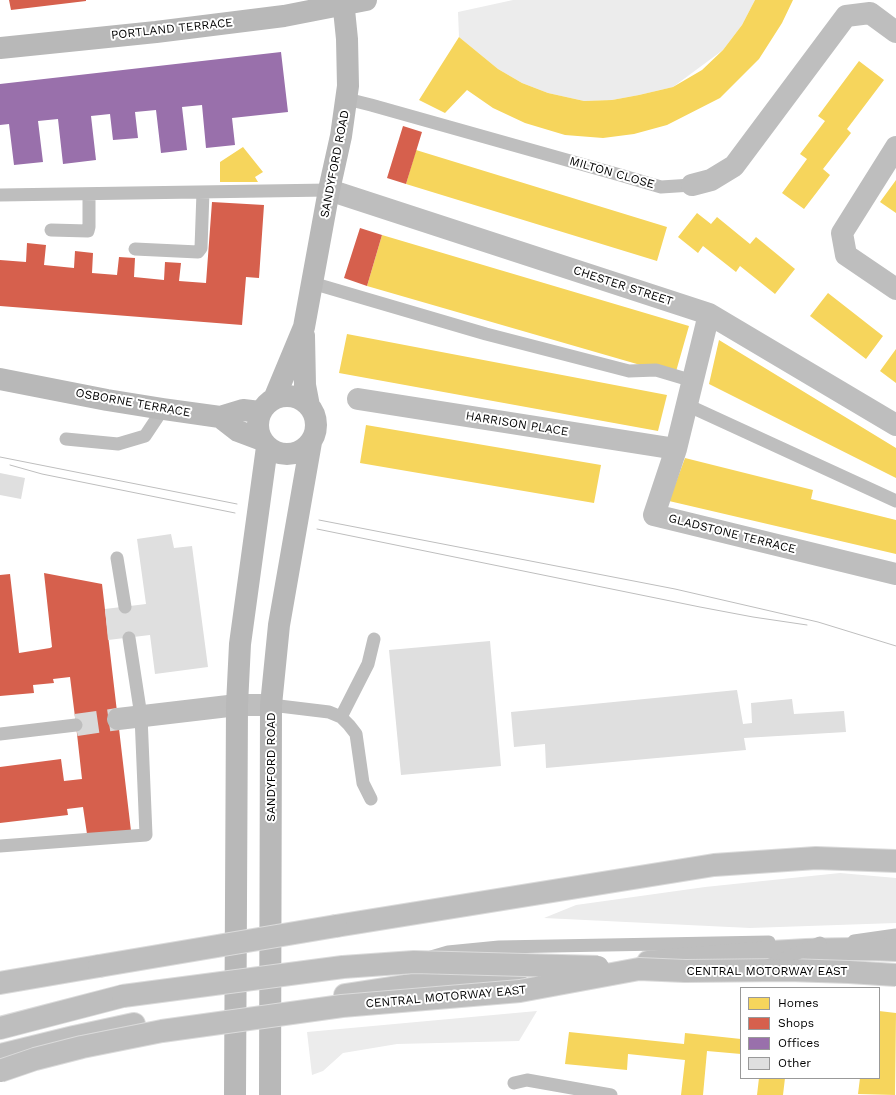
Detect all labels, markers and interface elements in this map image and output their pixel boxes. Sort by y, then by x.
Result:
street label: PORTLAND TERRACE [110,15,234,43]
street label: SANDYFORD ROAD [317,109,353,219]
street label: MILTON CLOSE [568,154,656,192]
street label: CHESTER STREET [571,263,675,309]
street label: OSBORNE TERRACE [74,386,192,420]
street label: HARRISON PLACE [465,409,569,439]
street label: GLADSTONE TERRACE [667,511,797,557]
street label: SANDYFORD ROAD [264,712,278,822]
street label: CENTRAL MOTORWAY EAST [686,964,848,978]
street label: CENTRAL MOTORWAY EAST [365,983,527,1011]
legend [740,987,880,1079]
text: Homes [778,996,819,1010]
text: Shops [778,1016,814,1030]
text: Offices [778,1036,820,1050]
text: Other [778,1056,811,1070]

